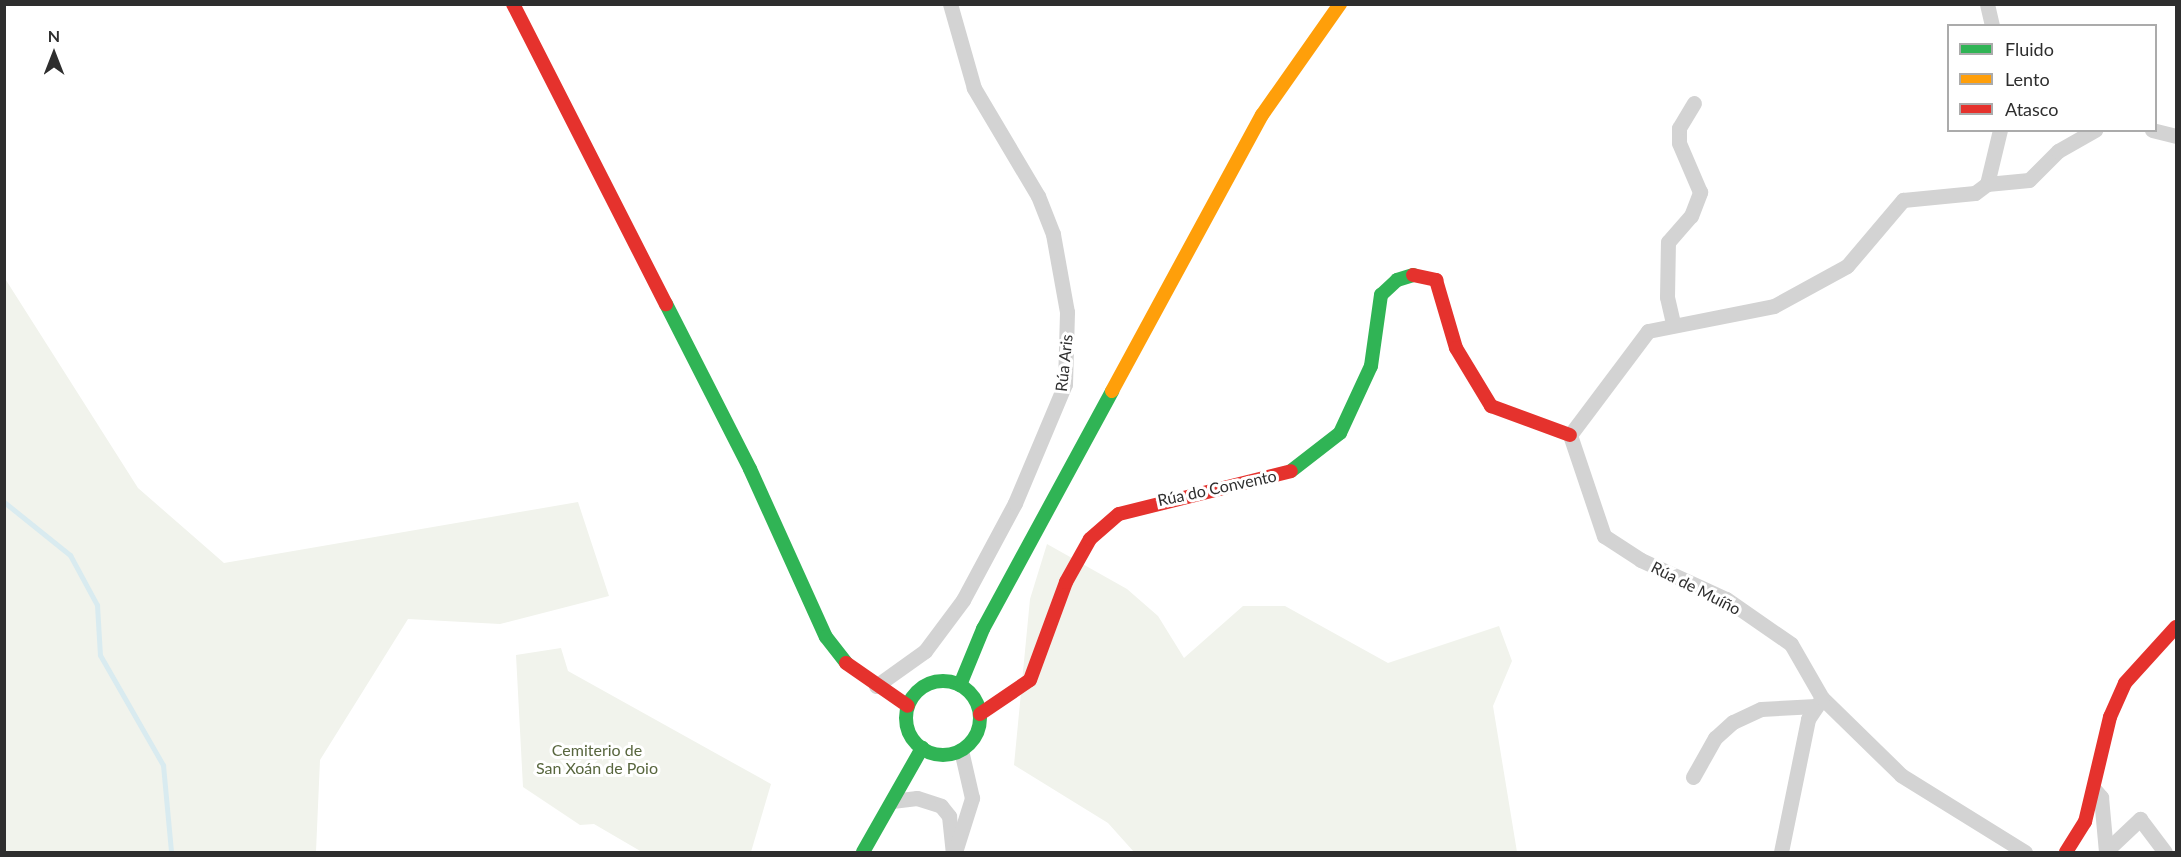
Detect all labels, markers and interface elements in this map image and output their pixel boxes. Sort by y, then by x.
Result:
north arrow [24,24,84,84]
legend [1947,24,2157,132]
text: N [48,26,60,45]
text: Fluido [2005,38,2054,60]
text: Lento [2005,68,2050,90]
text: Atasco [2005,98,2058,120]
street label: Rúa Aris [1051,333,1077,393]
street label: Rúa do Convento [1156,466,1278,510]
street label: Rúa de Muíño [1648,557,1744,619]
park label: Cemiterio de San Xoán de Poio [536,740,658,778]

